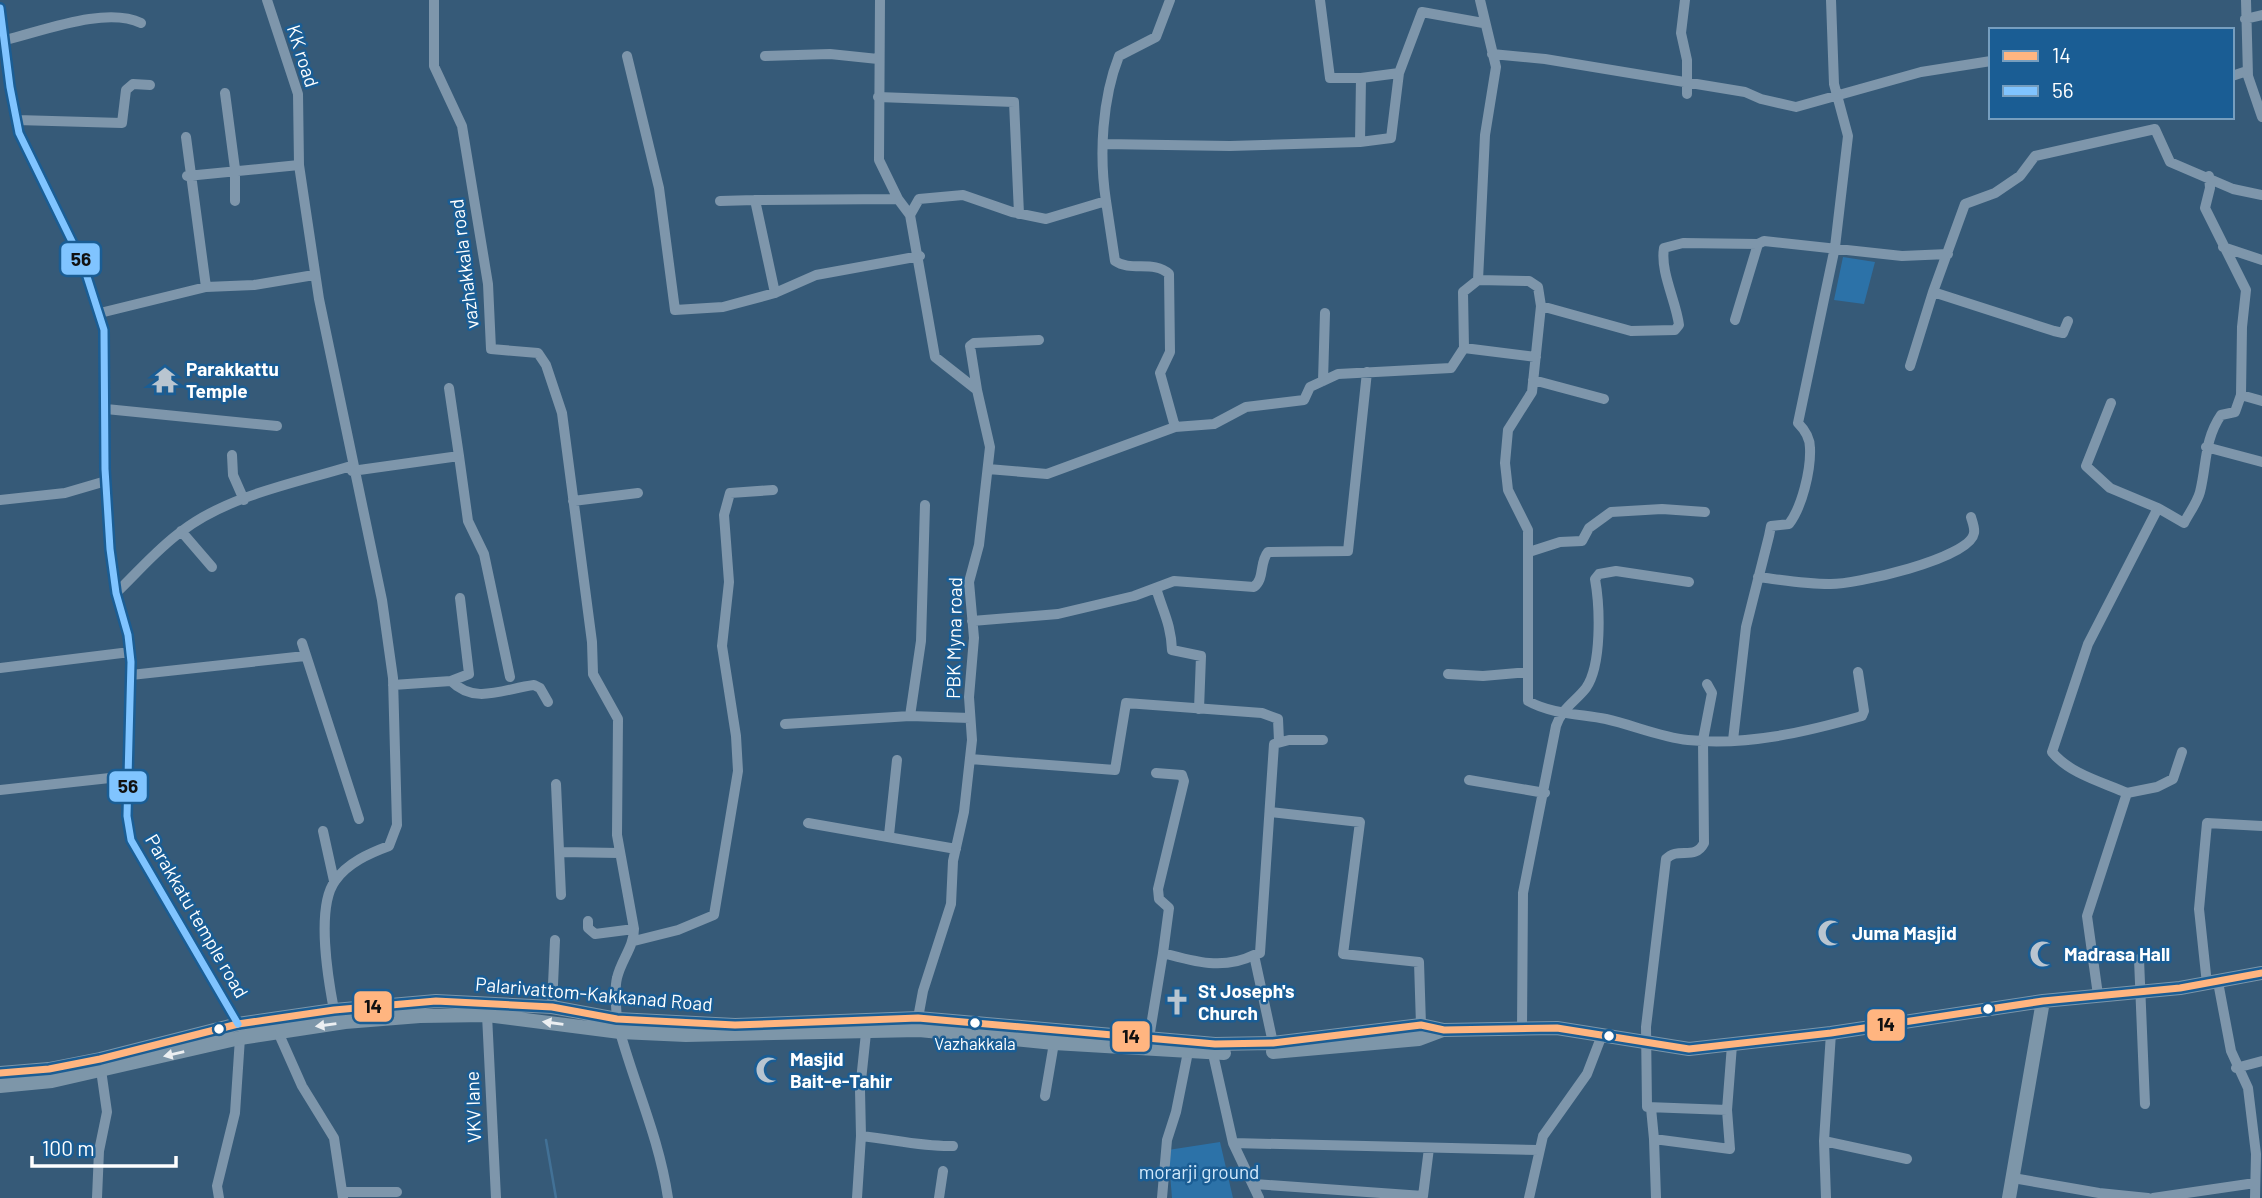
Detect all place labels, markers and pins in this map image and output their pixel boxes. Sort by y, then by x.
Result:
place label: Parakkattu Temple [186,357,279,402]
temple icon: Parakkattu Temple [150,365,180,395]
mosque icon: Juma Masjid [1816,918,1846,948]
place label: Juma Masjid [1852,921,1957,944]
mosque icon: Madrasa Hall [2028,939,2058,969]
place label: Madrasa Hall [2064,942,2170,965]
place label: St Joseph's Church [1198,979,1295,1024]
church icon: St Joseph's Church [1162,987,1192,1017]
unlabelled marker [1981,1002,1995,1016]
marker: Vazhakkala [968,1016,982,1030]
unlabelled marker [212,1022,226,1036]
unlabelled marker [1602,1029,1616,1043]
place label: Vazhakkala [934,1033,1016,1053]
place label: Masjid Bait-e-Tahir [790,1047,893,1092]
mosque icon: Masjid Bait-e-Tahir [754,1055,784,1085]

